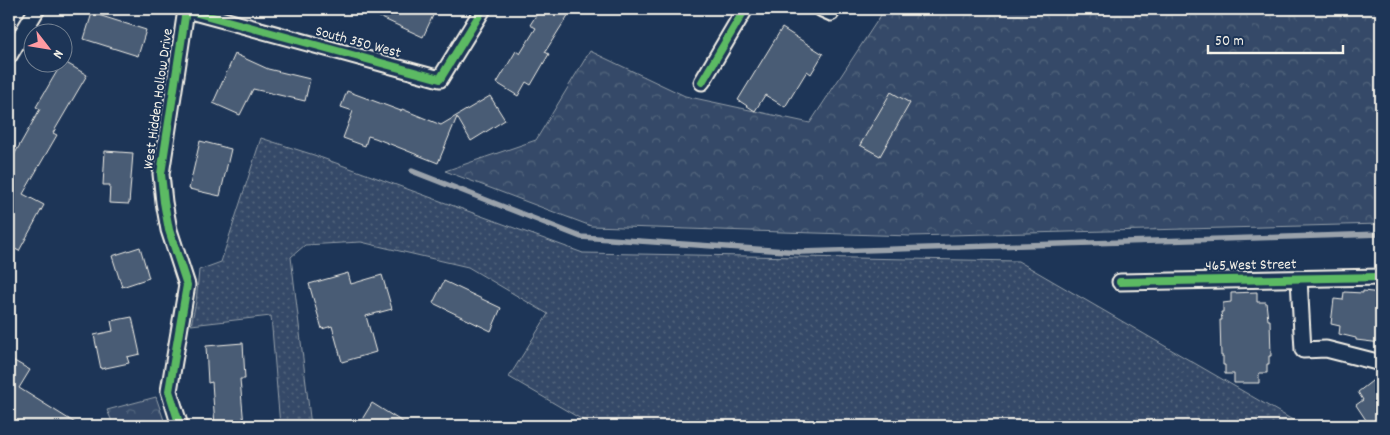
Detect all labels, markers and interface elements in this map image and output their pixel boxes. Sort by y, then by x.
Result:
street label: South 350 West [313,21,404,65]
north arrow [22,22,72,72]
scale bar [1208,22,1342,54]
street label: West Hidden Hollow Drive [138,27,180,171]
text: 50 m [1215,31,1244,53]
text: N [47,46,68,62]
street label: 465 West Street [1205,254,1297,278]

